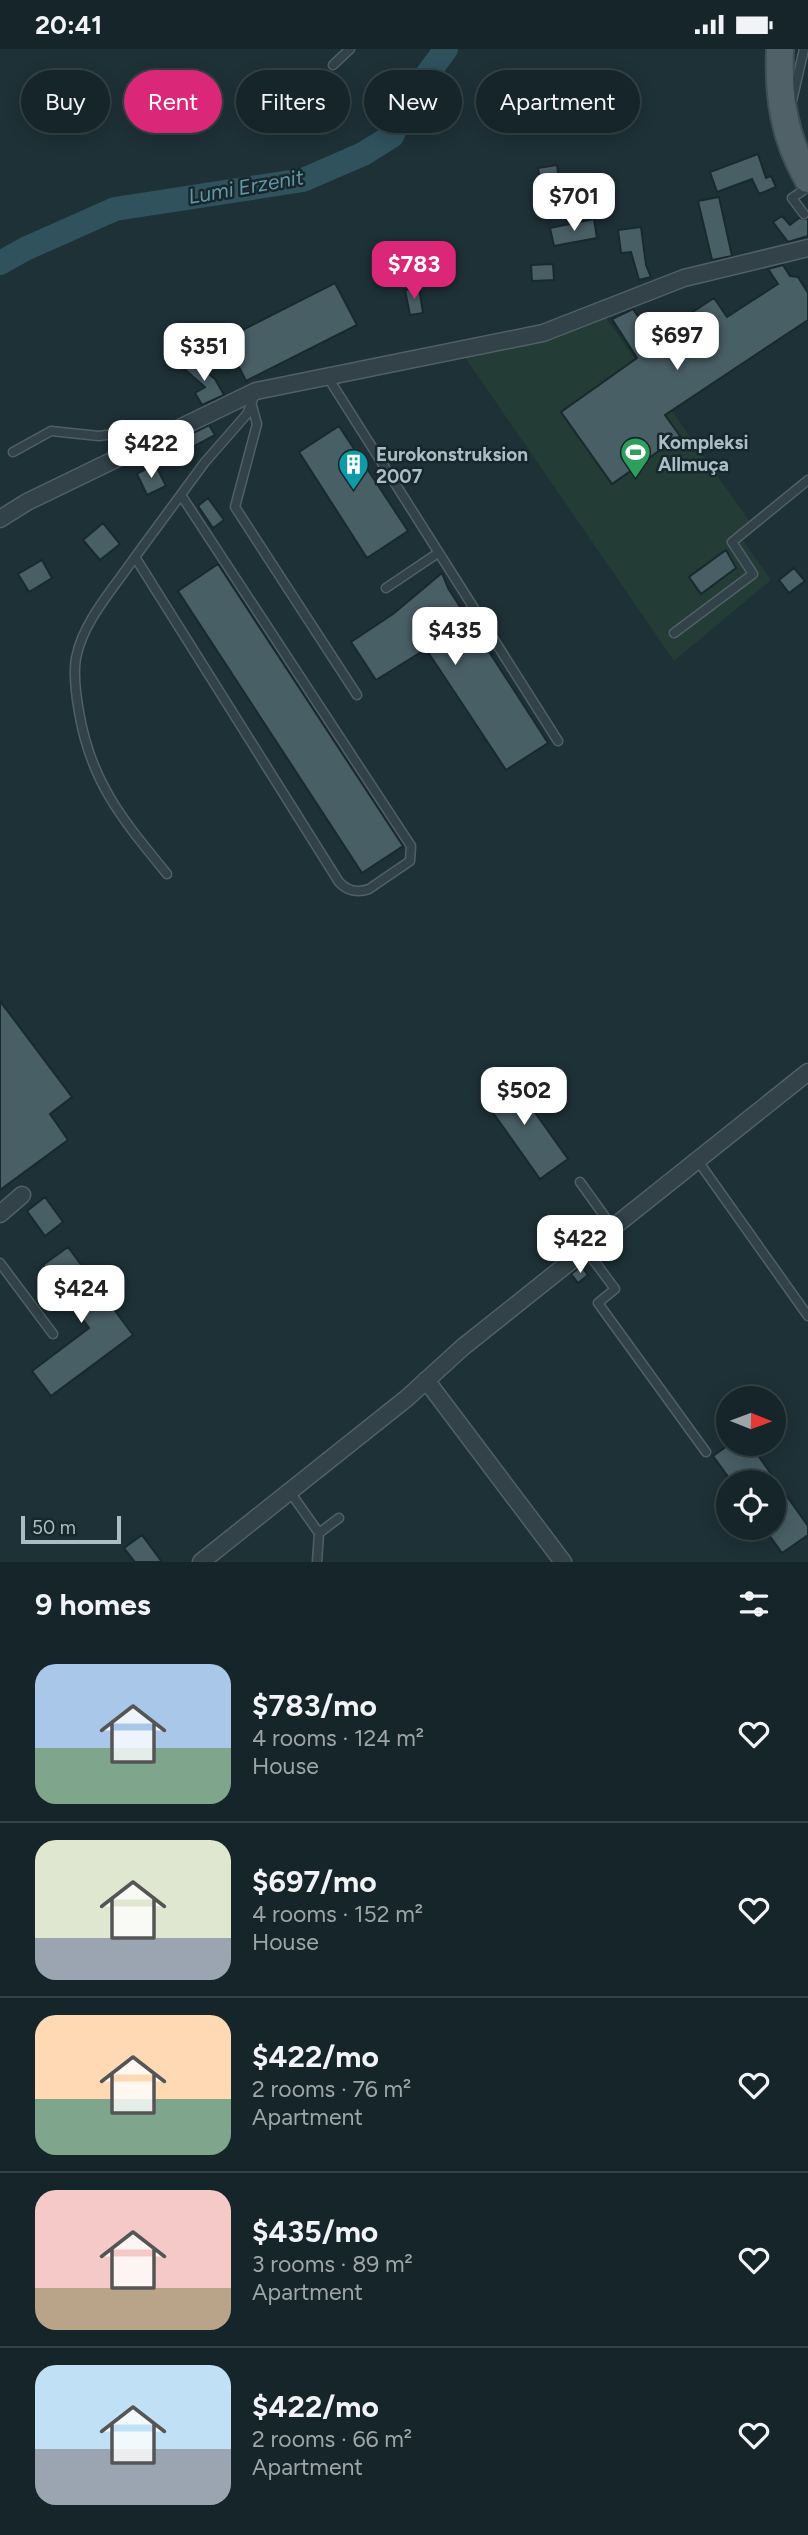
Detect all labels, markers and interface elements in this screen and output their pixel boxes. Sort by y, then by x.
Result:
text: 20:41 [35,9,102,41]
chip: Buy [21,70,110,133]
chip: Rent [124,70,222,133]
chip: Filters [236,70,350,133]
chip: New [364,70,462,133]
chip: Apartment [476,70,640,133]
water label: Lumi Erzenit [186,164,306,209]
pin: $701 [533,173,615,233]
text: $701 [549,182,599,210]
pin: $783 [373,241,455,301]
text: $783 [388,250,440,278]
pin: $697 [636,313,718,372]
text: $697 [651,321,703,349]
pin: $351 [163,323,245,383]
text: $351 [180,332,228,360]
pin: $422 [110,421,192,480]
text: $422 [124,429,178,457]
place label: Kompleksi Allmuça [658,431,748,476]
sports icon: Kompleksi Allmuça [618,436,652,480]
place label: Eurokonstruksion 2007 [376,443,528,488]
building icon: Eurokonstruksion 2007 [336,448,370,492]
pin: $435 [414,607,496,667]
text: $435 [428,616,482,644]
pin: $502 [483,1067,565,1127]
text: $502 [497,1076,551,1104]
pin: $422 [539,1215,621,1275]
text: $422 [553,1224,607,1252]
pin: $424 [40,1265,122,1325]
text: $424 [53,1274,109,1302]
north arrow [716,1386,786,1456]
map controls [716,1386,786,1540]
button: locate [716,1470,786,1540]
scale bar [21,1513,121,1545]
text: 50 m [32,1516,76,1539]
icon: filters [735,1585,773,1623]
text: 9 homes [35,1586,151,1623]
text: $783/mo [252,1687,377,1724]
icon: home [91,1692,175,1776]
icon: heart [735,1715,773,1753]
text: 4 rooms · 124 m² [252,1724,424,1752]
text: House [252,1752,319,1780]
text: $697/mo [252,1863,377,1900]
icon: home [91,1868,175,1952]
icon: heart [735,1891,773,1929]
text: 4 rooms · 152 m² [252,1900,423,1928]
text: House [252,1928,319,1956]
text: $422/mo [252,2038,379,2075]
icon: home [91,2043,175,2127]
icon: heart [735,2066,773,2104]
text: 2 rooms · 76 m² [252,2075,411,2103]
text: Apartment [252,2103,363,2131]
text: $435/mo [252,2213,378,2250]
icon: home [91,2218,175,2302]
icon: heart [735,2241,773,2279]
text: 3 rooms · 89 m² [252,2250,413,2278]
text: Apartment [252,2278,363,2306]
text: $422/mo [252,2388,379,2425]
icon: home [91,2393,175,2477]
icon: heart [735,2416,773,2454]
text: 2 rooms · 66 m² [252,2425,412,2453]
text: Apartment [252,2453,363,2481]

